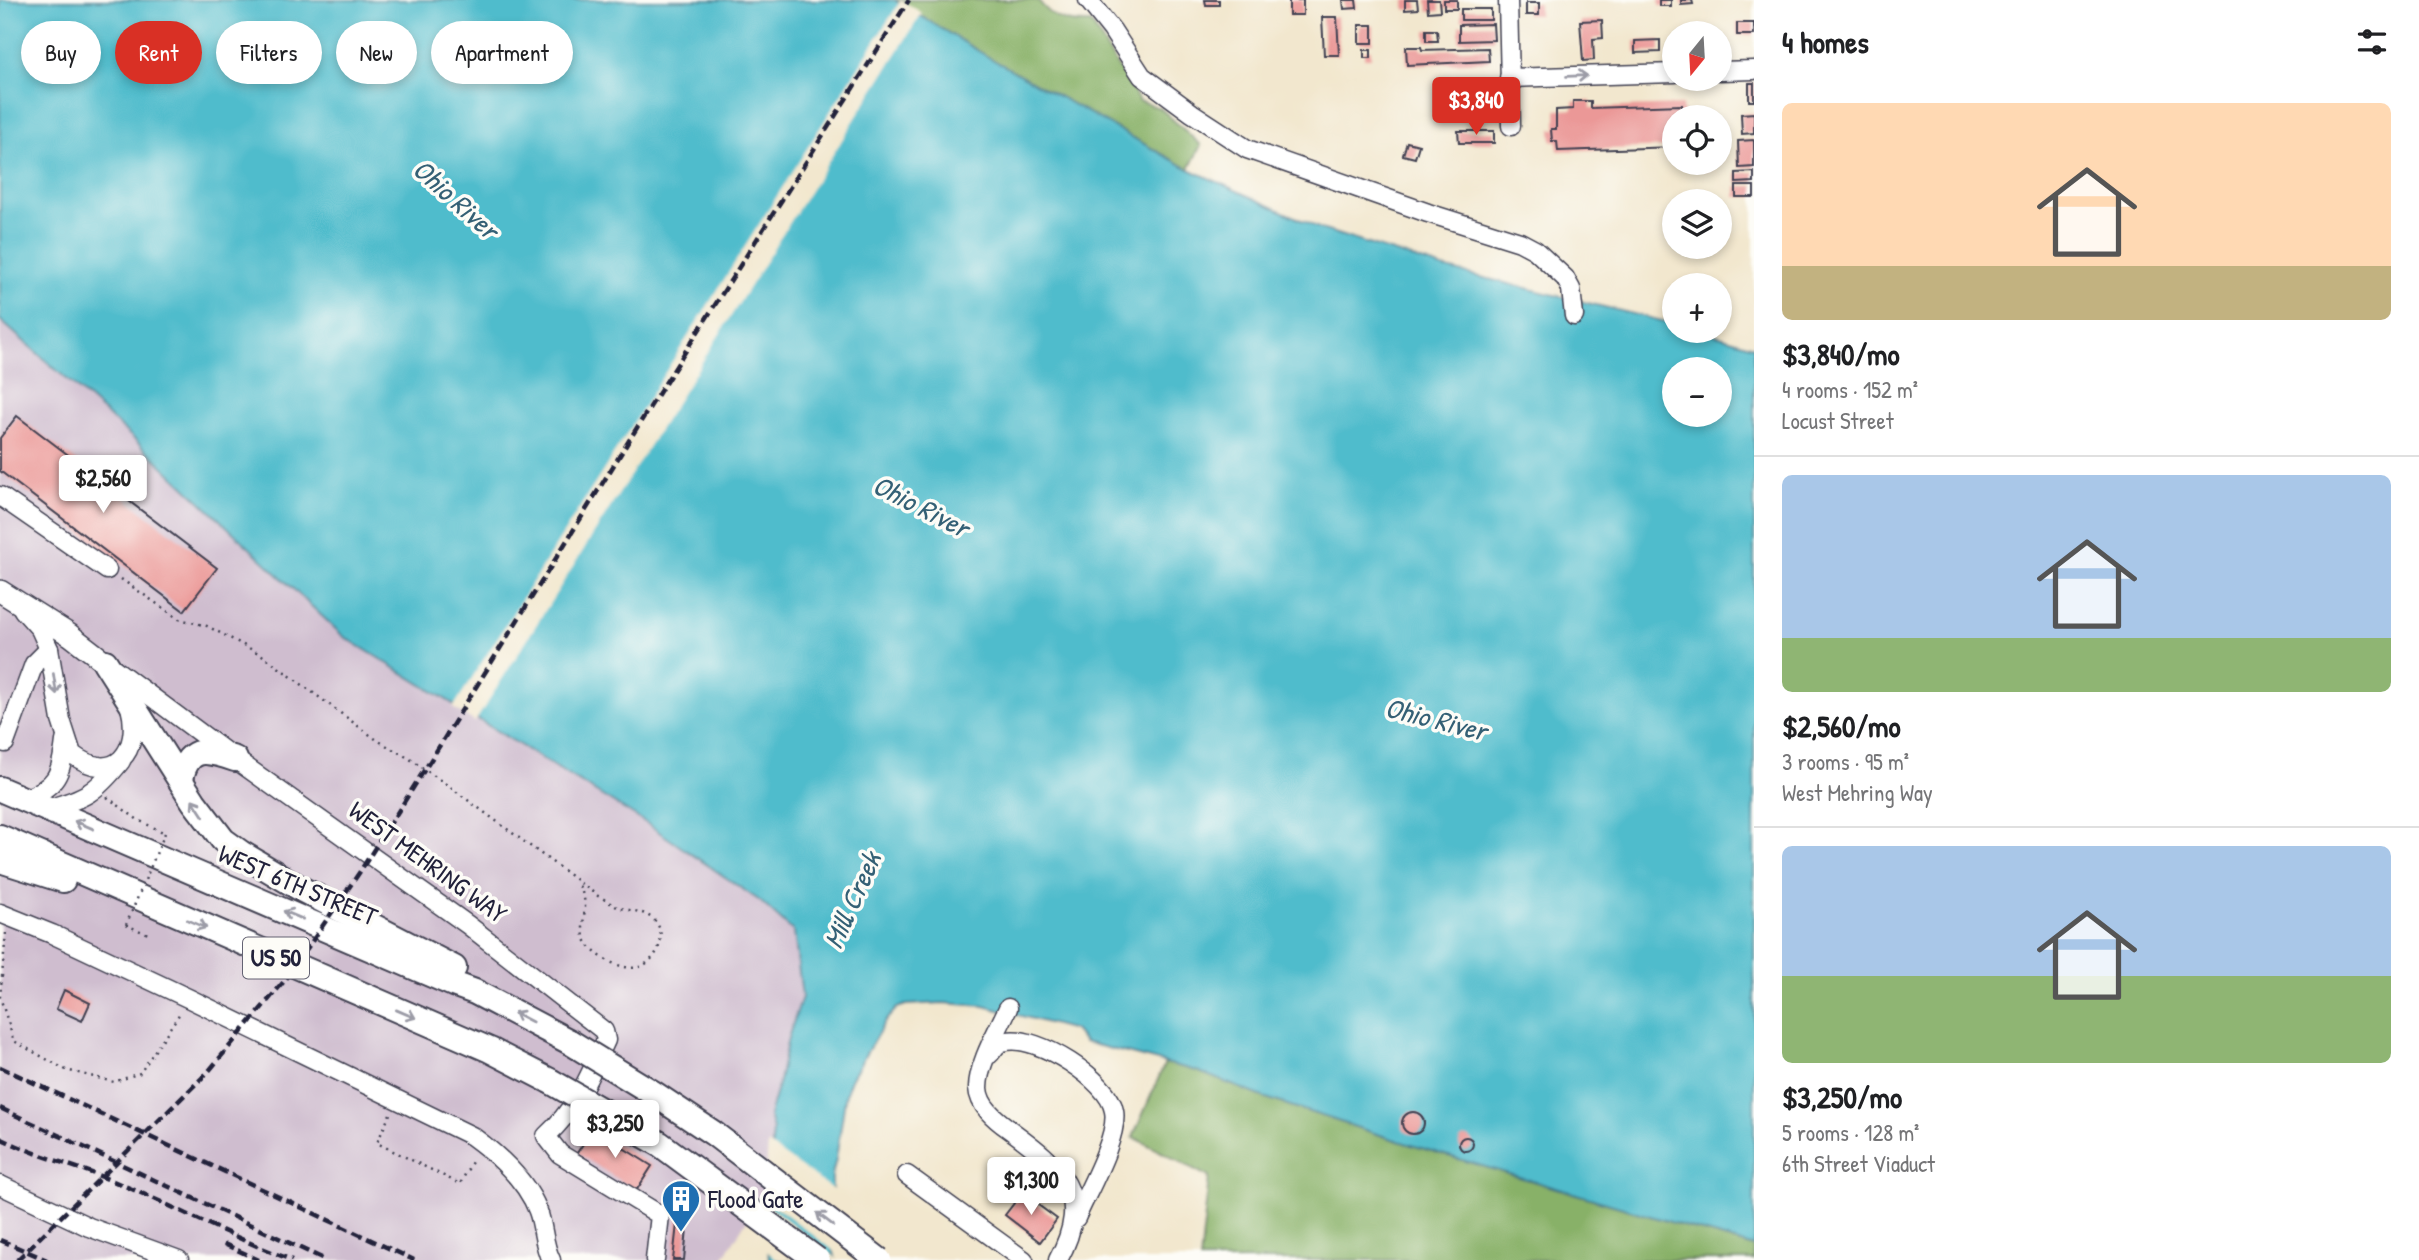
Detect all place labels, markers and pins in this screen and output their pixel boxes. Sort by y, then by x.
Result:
pin: $3,840 [1419,78,1533,137]
pin: $2,560 [46,456,160,515]
pin: $3,250 [558,1100,672,1160]
pin: $1,300 [974,1158,1088,1217]
building icon: Flood Gate [660,1178,702,1233]
place label: Flood Gate [707,1181,804,1216]

